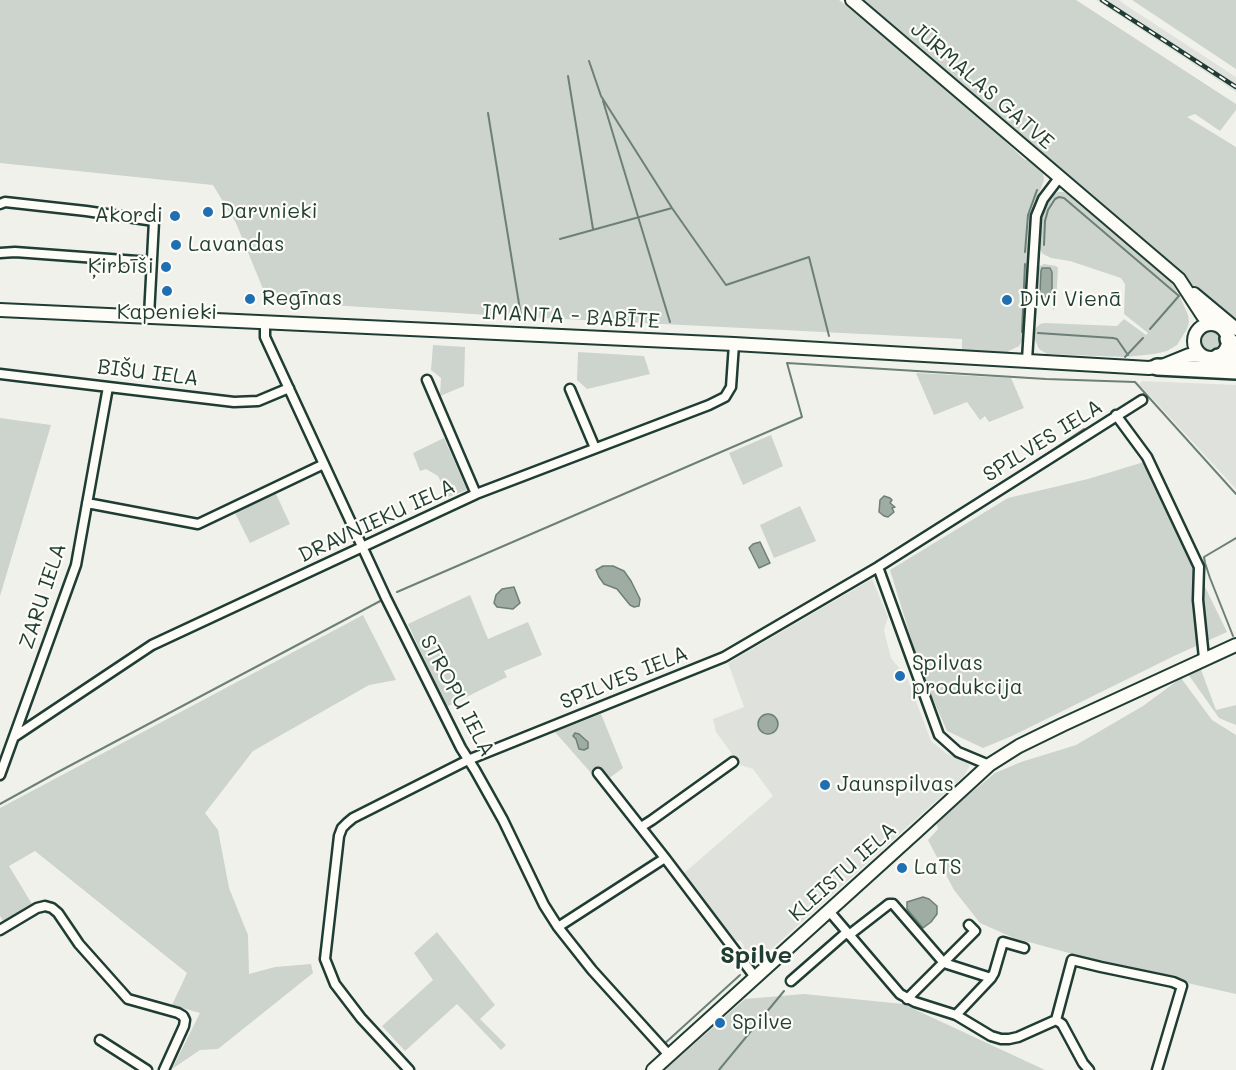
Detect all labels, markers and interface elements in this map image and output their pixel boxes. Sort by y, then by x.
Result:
street label: JŪRMALAS GATVE [905,17,1059,155]
place label: Darvnieki [220,199,318,225]
place label: Akordi [95,203,163,229]
marker: Darvnieki [201,205,215,219]
marker: Akordi [168,209,182,223]
place label: Lavandas [188,232,285,258]
marker: Lavandas [169,238,183,252]
place label: Ķirbīši [88,254,154,280]
marker: Ķirbīši [159,260,173,274]
marker: Kapenieki [160,284,174,298]
place label: Regīnas [262,286,342,312]
place label: Divi Vienā [1019,287,1122,313]
marker: Regīnas [243,292,257,306]
marker: Divi Vienā [1000,293,1014,307]
place label: Kapenieki [117,300,217,326]
street label: IMANTA - BABĪTE [481,300,661,334]
street label: BIŠU IELA [96,354,200,392]
street label: SPILVES IELA [979,394,1107,488]
street label: DRAVNIEKU IELA [295,474,459,568]
street label: ZARU IELA [14,540,72,652]
street label: STROPU IELA [414,631,500,761]
street label: SPILVES IELA [556,641,692,715]
place label: Spilvas produkcija [912,651,1023,701]
marker: Spilvas produkcija [893,669,907,683]
place label: Jaunspilvas [837,772,954,798]
marker: Jaunspilvas [818,778,832,792]
street label: KLEISTU IELA [784,817,902,927]
place label: LaTS [914,855,962,881]
marker: LaTS [895,861,909,875]
district label: Spilve [720,942,792,970]
place label: Spilve [732,1010,793,1036]
marker: Spilve [713,1016,727,1030]

